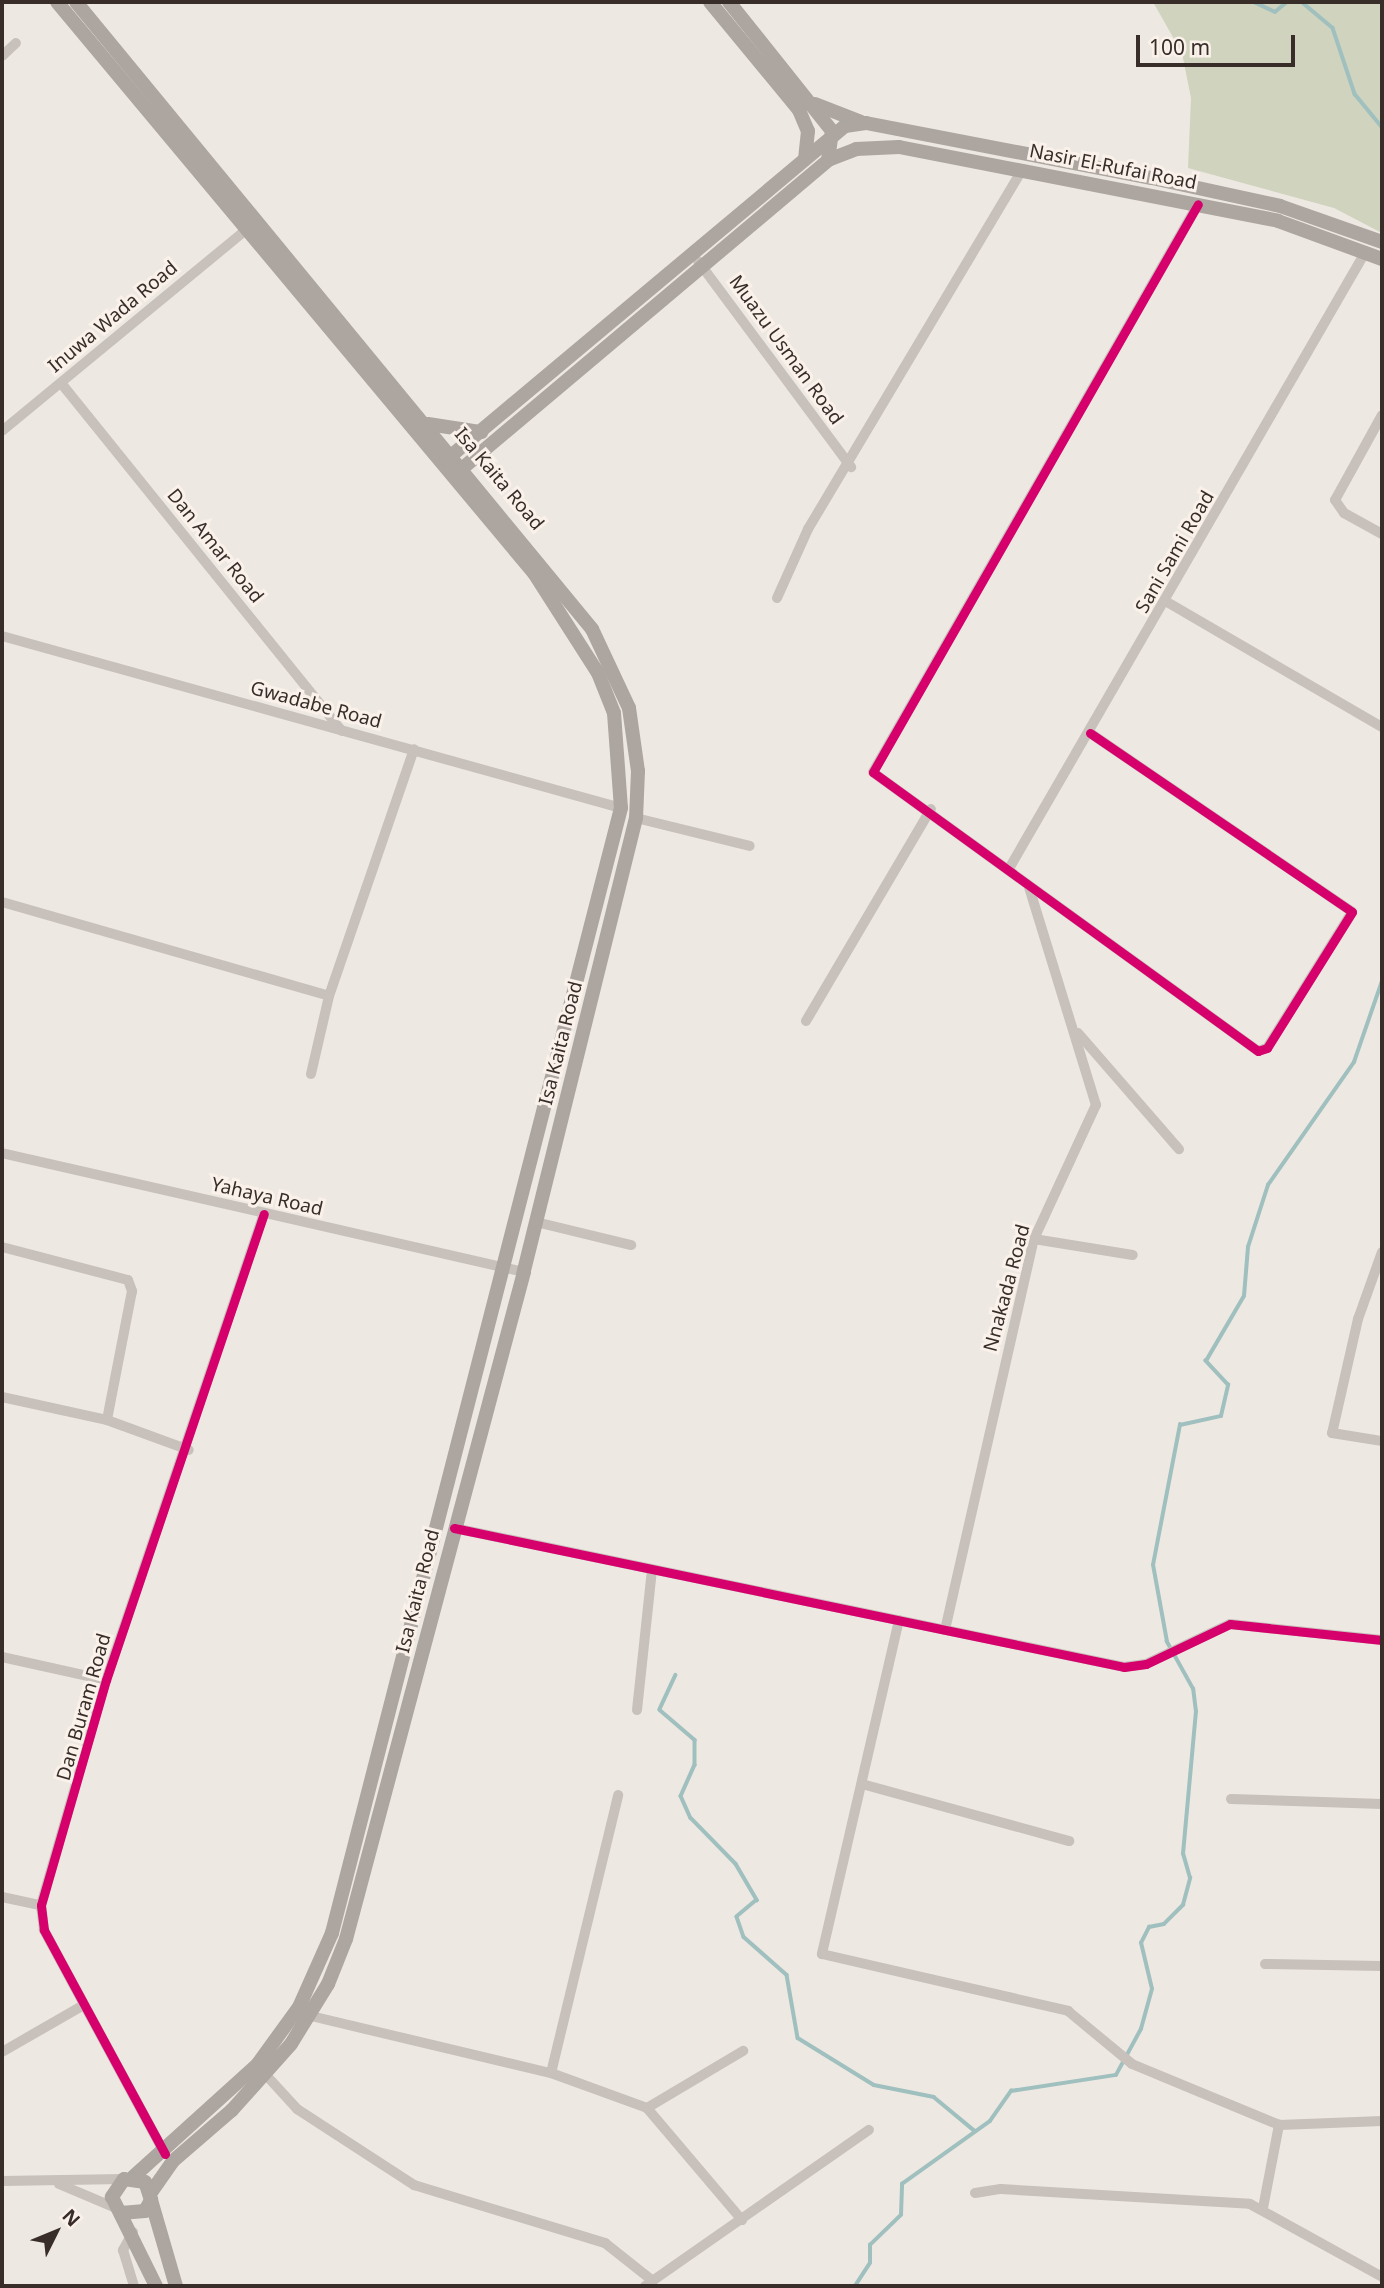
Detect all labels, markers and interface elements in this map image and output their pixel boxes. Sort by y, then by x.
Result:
scale bar [1139,21,1298,65]
text: 100 m [1149,33,1210,61]
street label: Nasir El-Rufai Road [1028,140,1198,194]
street label: Inuwa Wada Road [44,256,182,378]
street label: Muazu Usman Road [724,271,848,429]
street label: Isa Kaita Road [450,423,548,535]
street label: Dan Amar Road [162,484,268,608]
street label: Sani Sami Road [1131,487,1219,617]
street label: Gwadabe Road [248,677,384,733]
street label: Isa Kaita Road [535,979,587,1107]
street label: Yahaya Road [209,1173,325,1221]
street label: Nnakada Road [979,1222,1035,1354]
street label: Isa Kaita Road [392,1527,444,1655]
street label: Dan Buram Road [52,1631,116,1783]
north arrow [21,2197,91,2267]
text: N [57,2203,86,2232]

